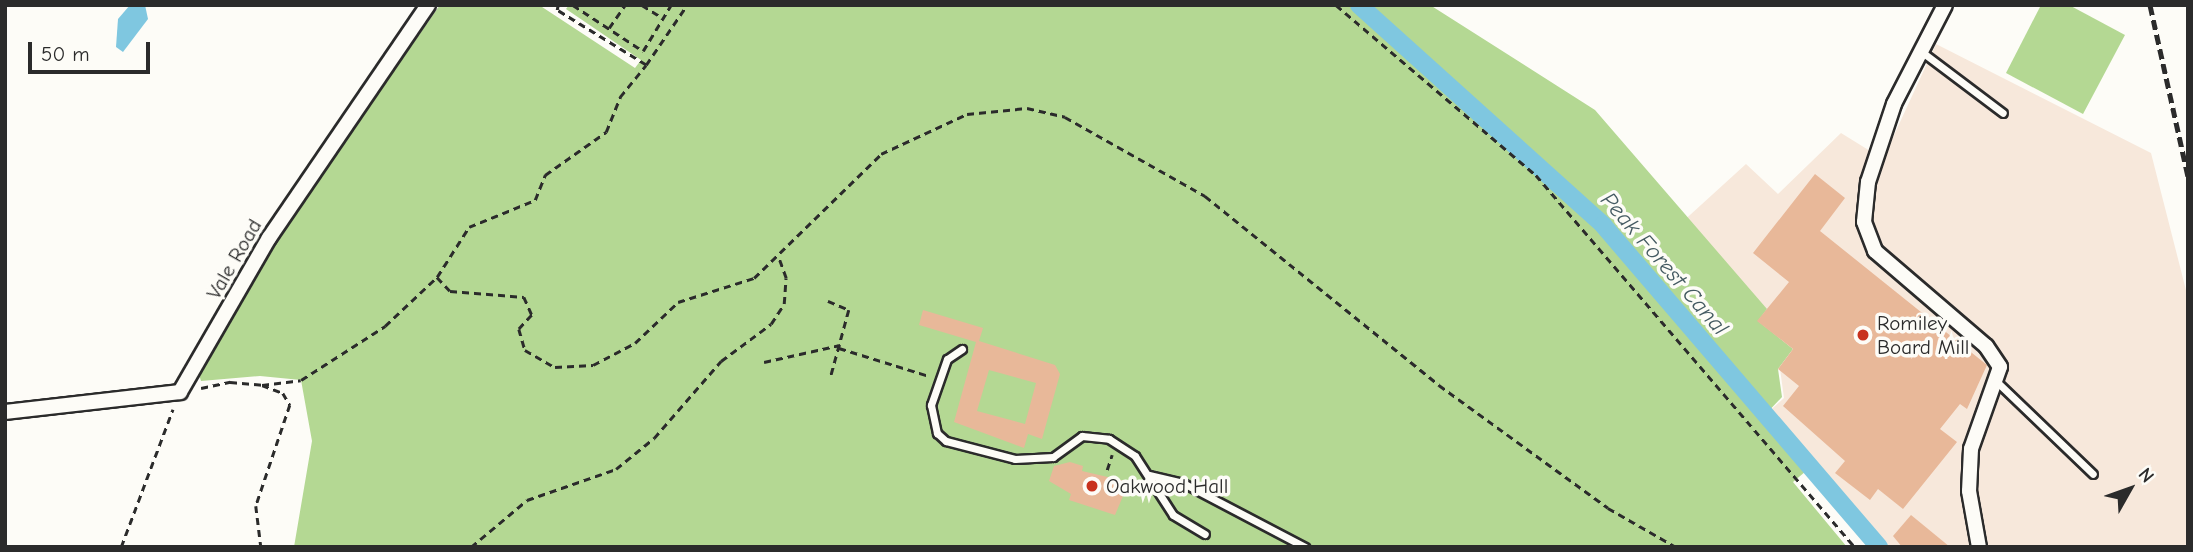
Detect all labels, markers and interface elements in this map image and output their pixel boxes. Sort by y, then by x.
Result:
scale bar [32,28,154,72]
text: 50 m [41,42,90,66]
water label: Peak Forest Canal [1594,187,1734,341]
street label: Vale Road [201,214,267,304]
place label: Romiley Board Mill [1877,310,1969,360]
marker: Romiley Board Mill [1855,327,1871,343]
north arrow [2095,454,2165,524]
text: N [2134,464,2158,487]
place label: Oakwood Hall [1106,473,1228,499]
marker: Oakwood Hall [1084,478,1100,494]

